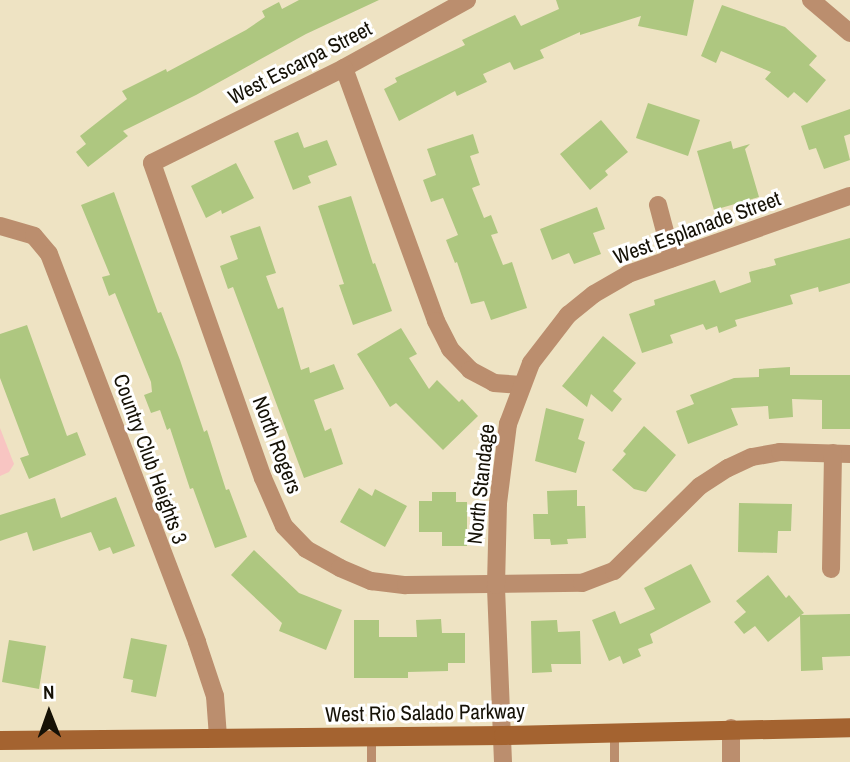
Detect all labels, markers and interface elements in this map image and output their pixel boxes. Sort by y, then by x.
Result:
street label: West Escarpa Street [224,16,376,110]
street label: West Esplanade Street [610,186,784,270]
street label: Country Club Heights 3 [108,371,192,547]
street label: North Rogers [247,393,307,497]
street label: North Standage [462,423,500,545]
north arrow [14,678,84,748]
text: N [43,679,54,705]
street label: West Rio Salado Parkway [325,699,525,727]

